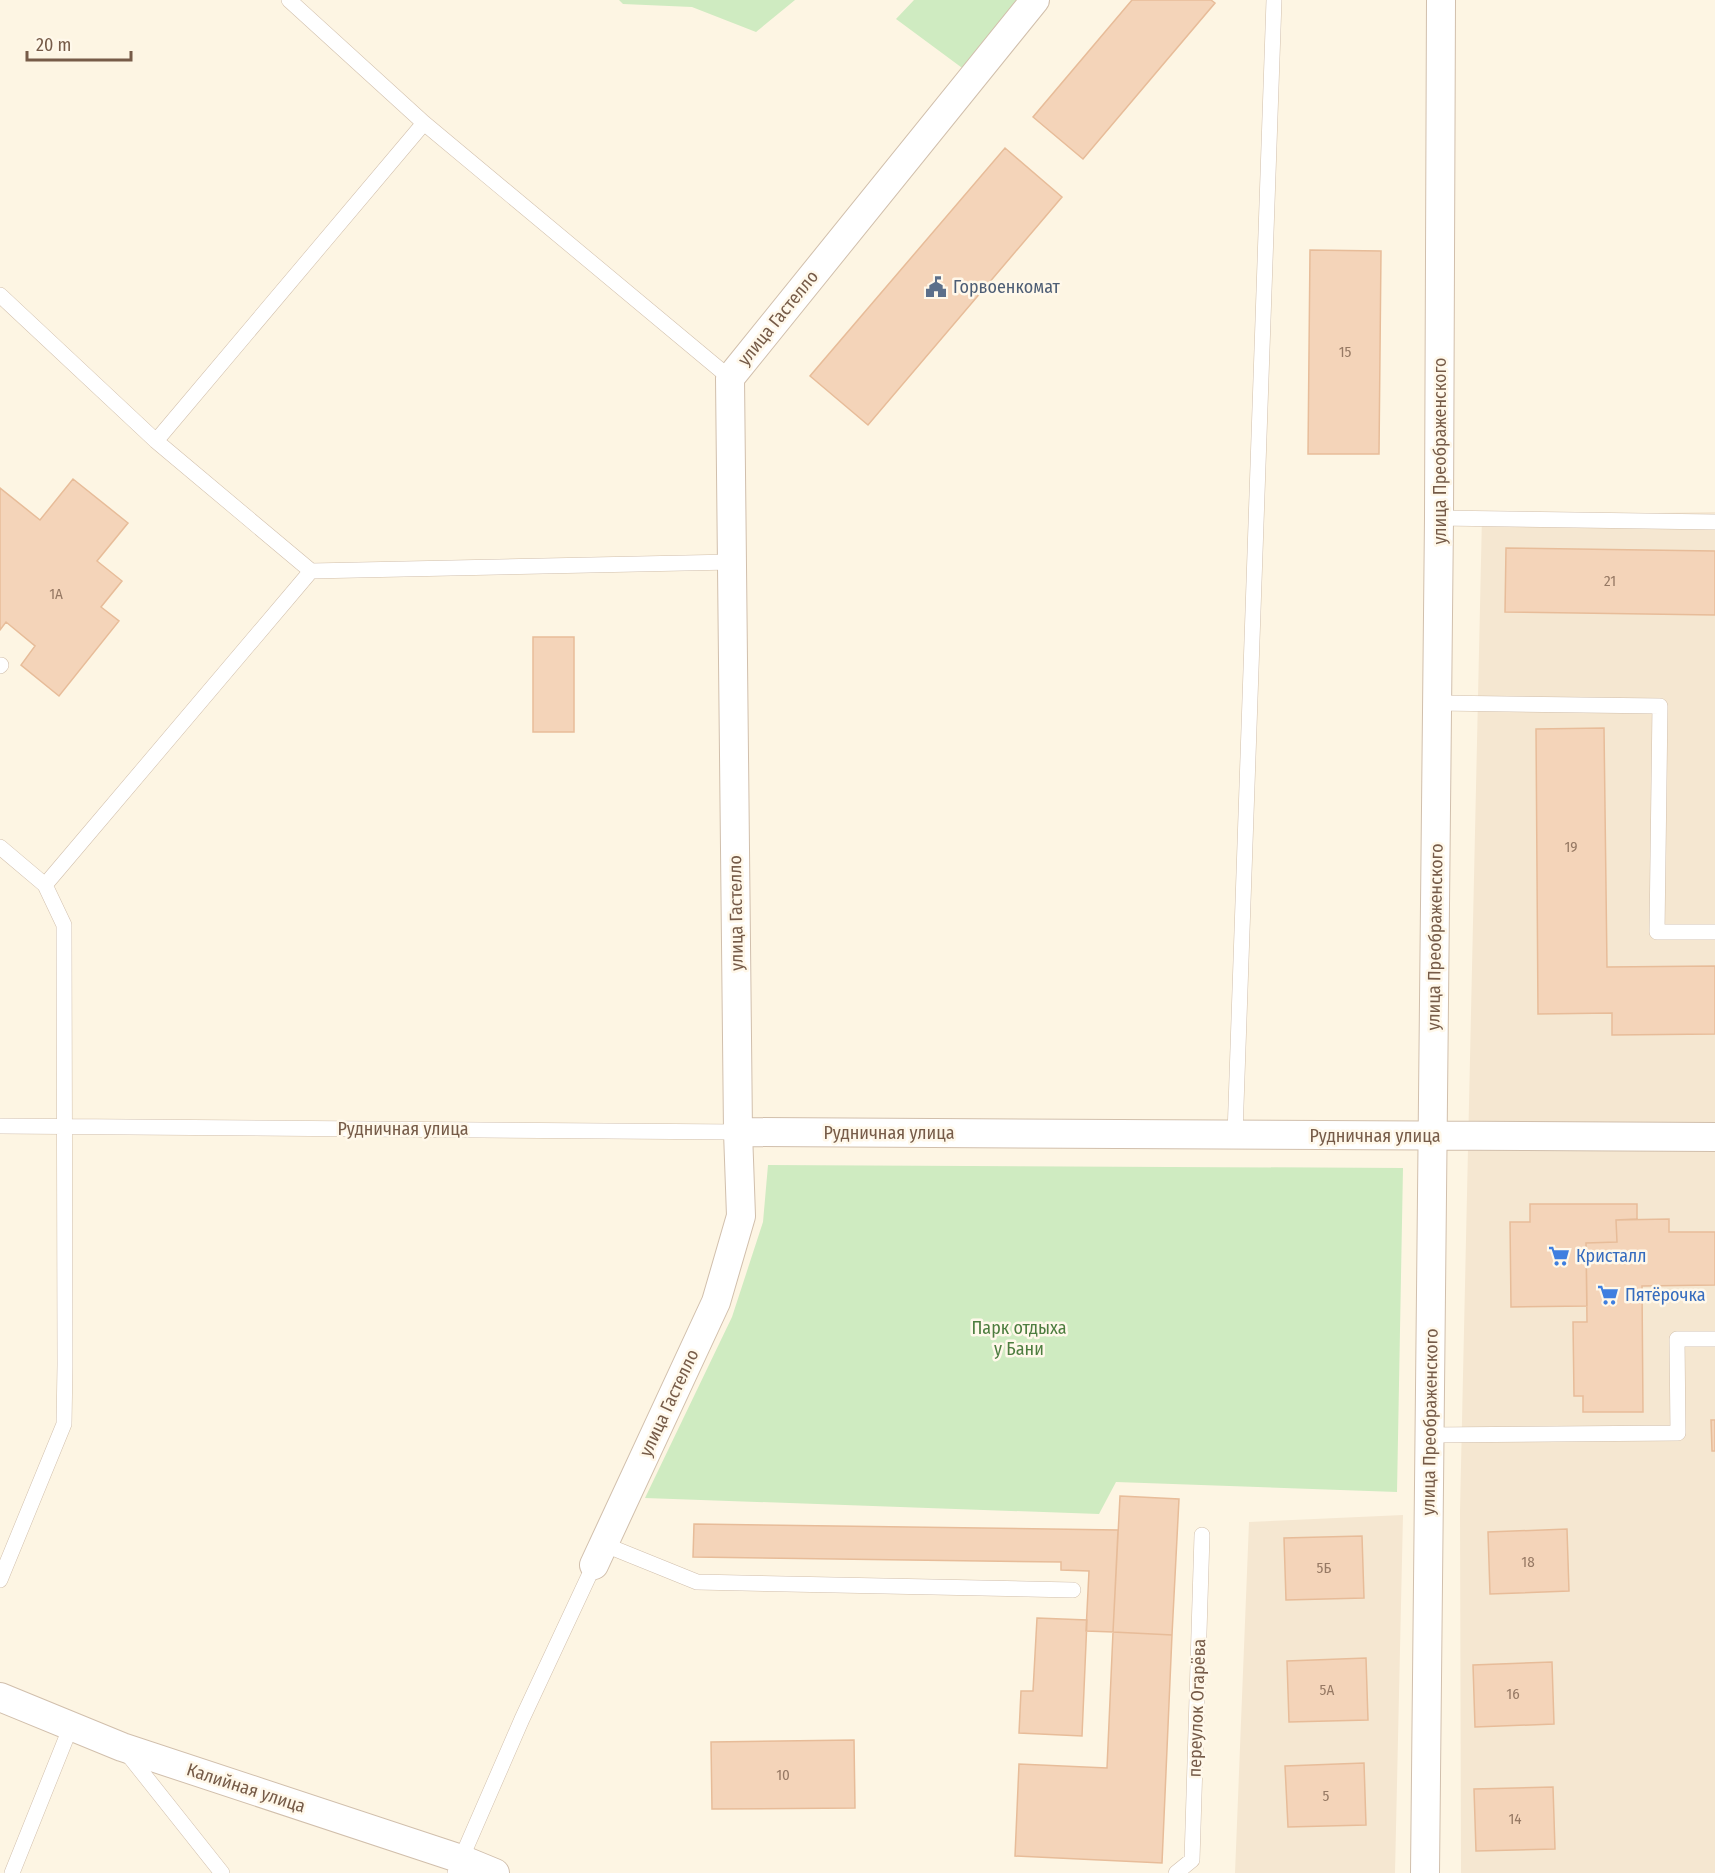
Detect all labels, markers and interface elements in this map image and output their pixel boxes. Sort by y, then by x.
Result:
scale bar [27,24,130,62]
text: 20 m [36,34,71,56]
street label: улица Гастелло [733,266,823,370]
public building icon: Горвоенкомат [924,275,948,299]
place label: Горвоенкомат [953,276,1061,298]
house number: 15 [1339,343,1351,361]
street label: улица Преображенского [1429,358,1451,544]
house number: 21 [1604,572,1616,590]
house number: 1А [49,585,63,603]
house number: 19 [1564,838,1578,856]
street label: улица Преображенского [1422,843,1448,1031]
street label: улица Гастелло [724,855,748,971]
street label: Рудничная улица [337,1118,469,1140]
street label: Рудничная улица [823,1122,955,1144]
street label: Рудничная улица [1309,1125,1441,1147]
supermarket icon: Кристалл [1547,1244,1571,1268]
place label: Кристалл [1576,1245,1647,1267]
supermarket icon: Пятёрочка [1596,1283,1620,1307]
place label: Пятёрочка [1625,1284,1706,1306]
park label: Парк отдыха у Бани [972,1317,1067,1360]
street label: улица Преображенского [1417,1328,1443,1516]
street label: улица Гастелло [635,1346,703,1460]
house number: 18 [1521,1553,1535,1571]
house number: 5Б [1317,1559,1332,1577]
street label: переулок Огарёва [1184,1638,1210,1778]
house number: 5А [1320,1681,1334,1699]
house number: 16 [1506,1685,1520,1703]
street label: Калийная улица [184,1758,308,1818]
house number: 10 [776,1766,790,1784]
house number: 5 [1323,1787,1330,1805]
house number: 14 [1508,1810,1522,1828]

